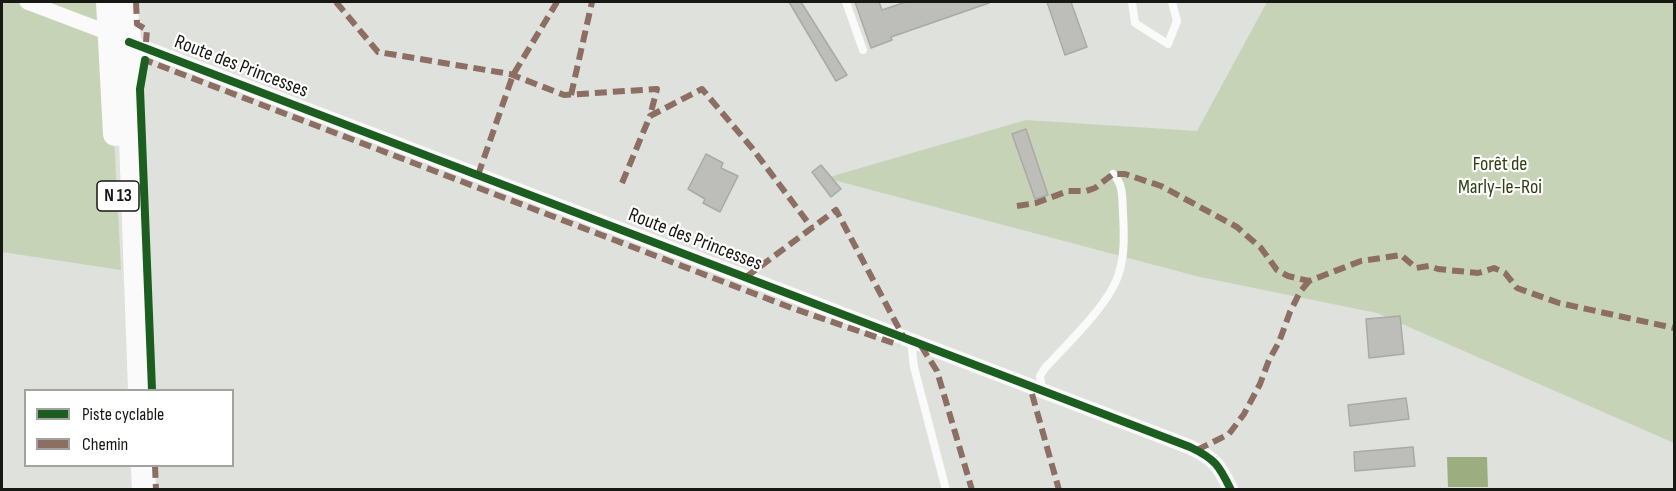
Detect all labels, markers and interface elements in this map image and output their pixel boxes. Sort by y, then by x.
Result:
street label: Route des Princesses [171,30,311,104]
park label: Forêt de Marly-le-Roi [1458,153,1542,200]
road number: N 13 [97,181,139,211]
street label: Route des Princesses [625,203,765,277]
legend [24,389,234,467]
text: Piste cyclable [82,404,164,425]
text: Chemin [82,434,128,455]

